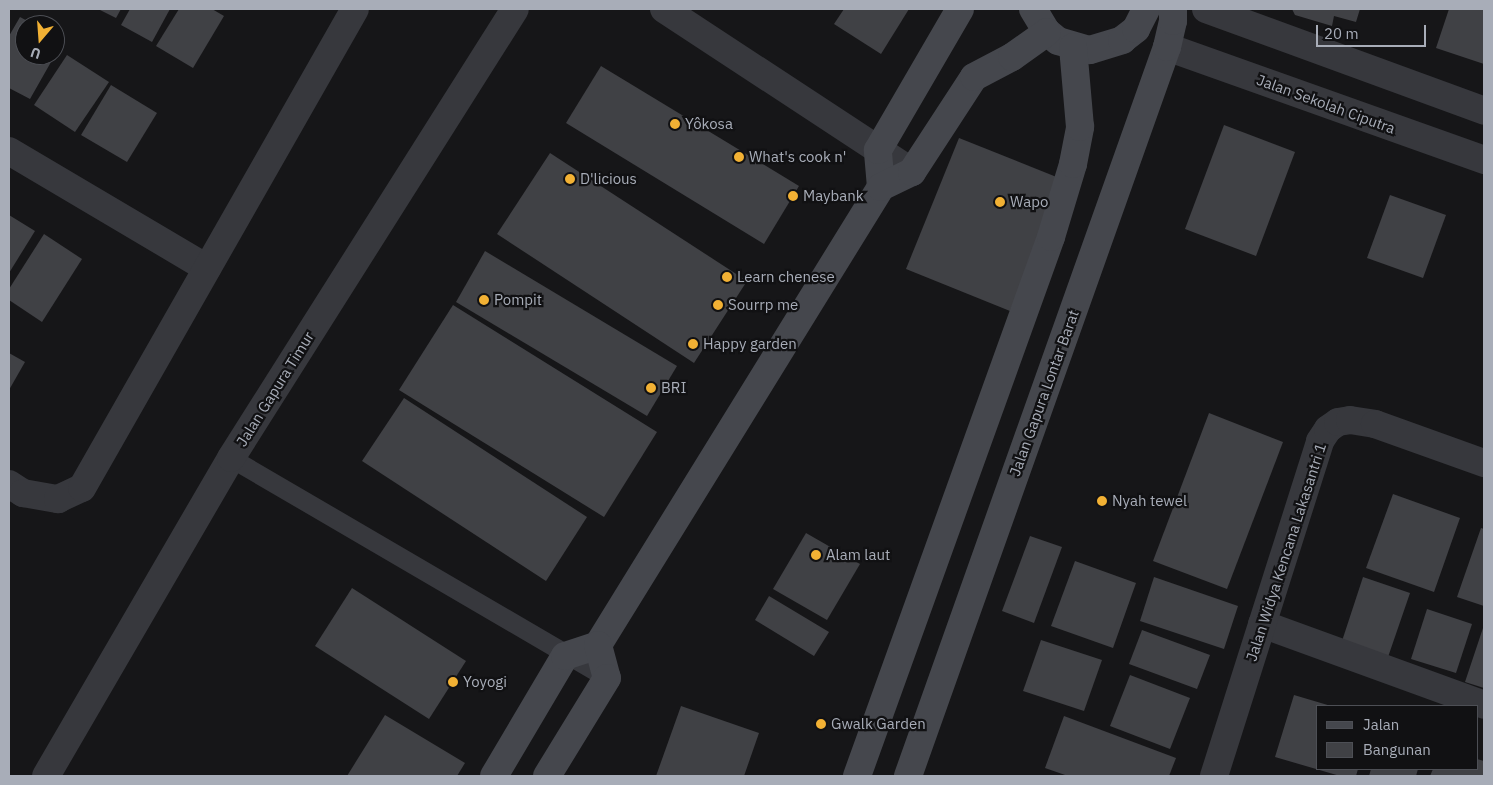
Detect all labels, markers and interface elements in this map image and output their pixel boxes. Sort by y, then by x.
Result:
north arrow [15,15,65,65]
scale bar [1318,15,1428,47]
text: 20 m [1324,24,1359,43]
text: U [28,43,43,63]
street label: Jalan Sekolah Ciputra [1254,71,1398,137]
place label: Yôkosa [685,115,733,133]
marker: Yôkosa [669,118,681,130]
place label: What's cook n' [749,148,846,166]
marker: What's cook n' [733,151,745,163]
place label: D'licious [580,170,637,188]
marker: D'licious [564,173,576,185]
place label: Maybank [803,187,864,205]
marker: Maybank [787,190,799,202]
place label: Wapo [1010,193,1048,211]
marker: Wapo [994,196,1006,208]
place label: Learn chenese [737,268,835,286]
marker: Learn chenese [721,271,733,283]
place label: Pompit [494,291,542,309]
marker: Pompit [478,294,490,306]
place label: Sourrp me [728,296,798,314]
marker: Sourrp me [712,299,724,311]
street label: Jalan Gapura Lontar Barat [1006,307,1082,479]
street label: Jalan Gapura Timur [232,328,318,450]
place label: Happy garden [703,335,797,353]
marker: Happy garden [687,338,699,350]
place label: BRI [661,379,686,397]
marker: BRI [645,382,657,394]
street label: Jalan Widya Kencana Lakasantri 1 [1242,441,1330,663]
place label: Nyah tewel [1112,492,1187,510]
marker: Nyah tewel [1096,495,1108,507]
place label: Alam laut [826,546,890,564]
marker: Alam laut [810,549,822,561]
place label: Yoyogi [463,673,507,691]
marker: Yoyogi [447,676,459,688]
legend [1316,705,1478,770]
place label: Gwalk Garden [831,715,926,733]
text: Jalan [1363,715,1399,734]
marker: Gwalk Garden [815,718,827,730]
text: Bangunan [1363,740,1431,759]

